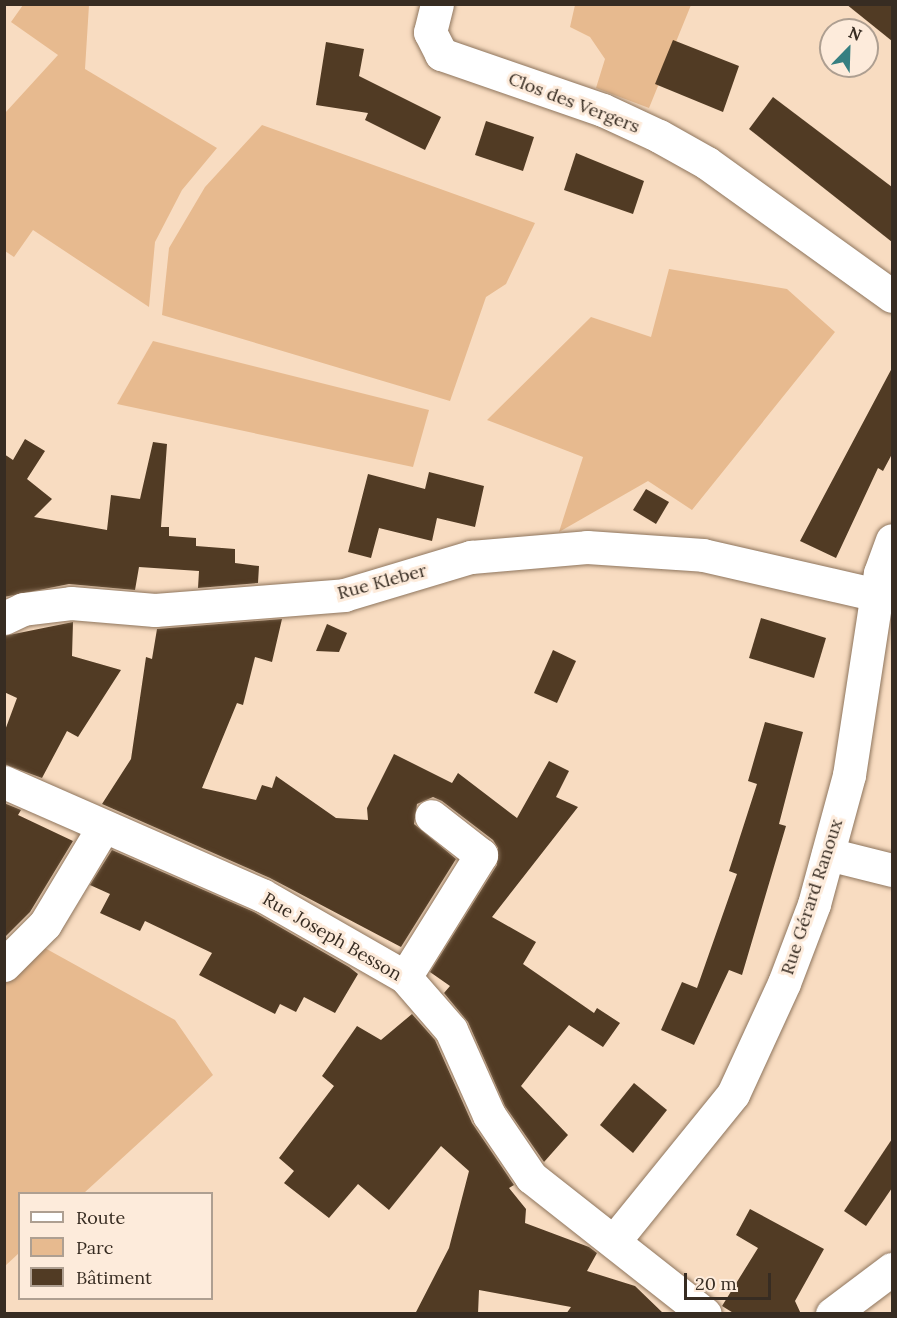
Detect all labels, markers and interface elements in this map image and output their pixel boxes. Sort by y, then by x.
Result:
north arrow [819,18,879,78]
text: N [846,22,865,45]
street label: Clos des Vergers [505,68,643,138]
street label: Rue Kleber [335,560,429,604]
street label: Rue Gérard Ranoux [777,816,847,978]
street label: Rue Joseph Besson [259,888,405,986]
legend [18,1192,213,1300]
text: Route [76,1206,125,1229]
text: Parc [76,1236,113,1259]
scale bar [687,1261,774,1299]
text: Bâtiment [76,1266,152,1289]
text: 20 m [695,1272,737,1295]

